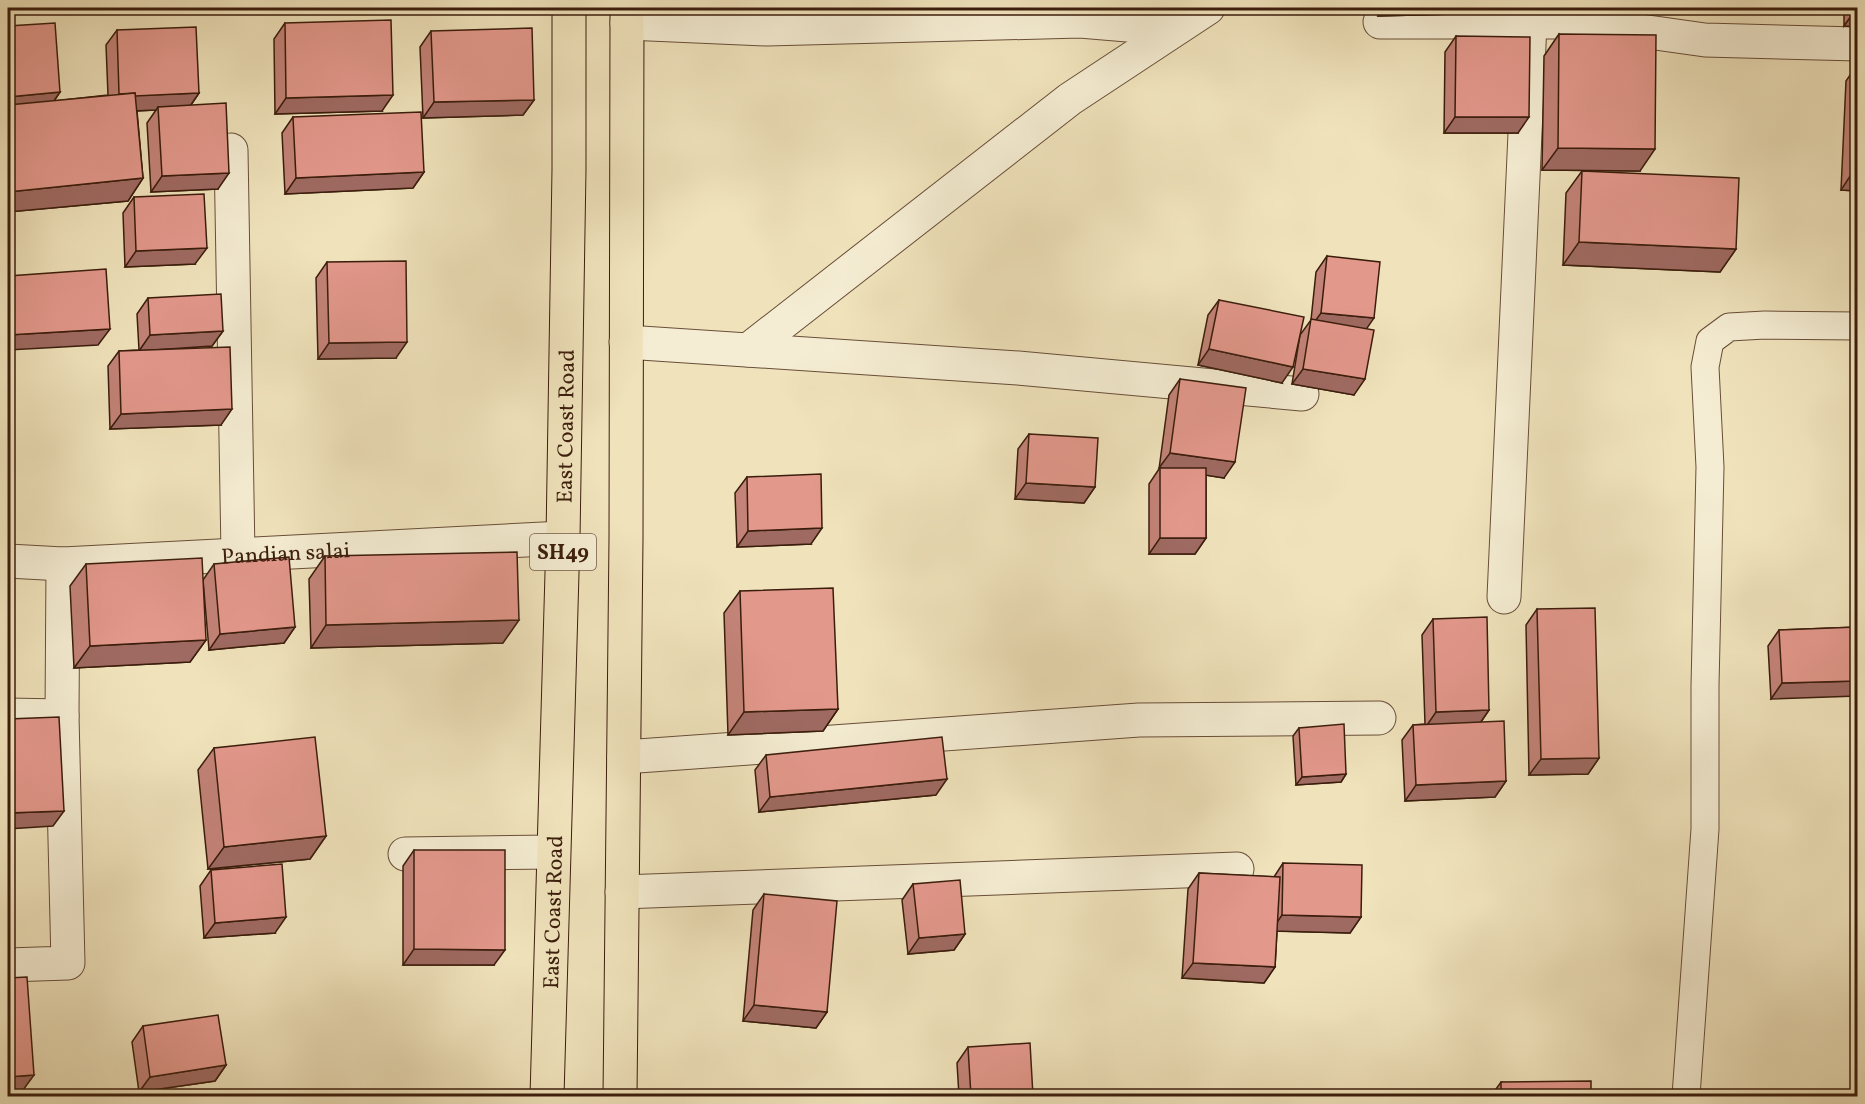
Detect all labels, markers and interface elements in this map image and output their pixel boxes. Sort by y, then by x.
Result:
street label: East Coast Road [551,349,584,504]
road number: SH49 [530,534,596,570]
street label: Pandian salai [221,536,351,574]
street label: East Coast Road [537,835,572,990]

